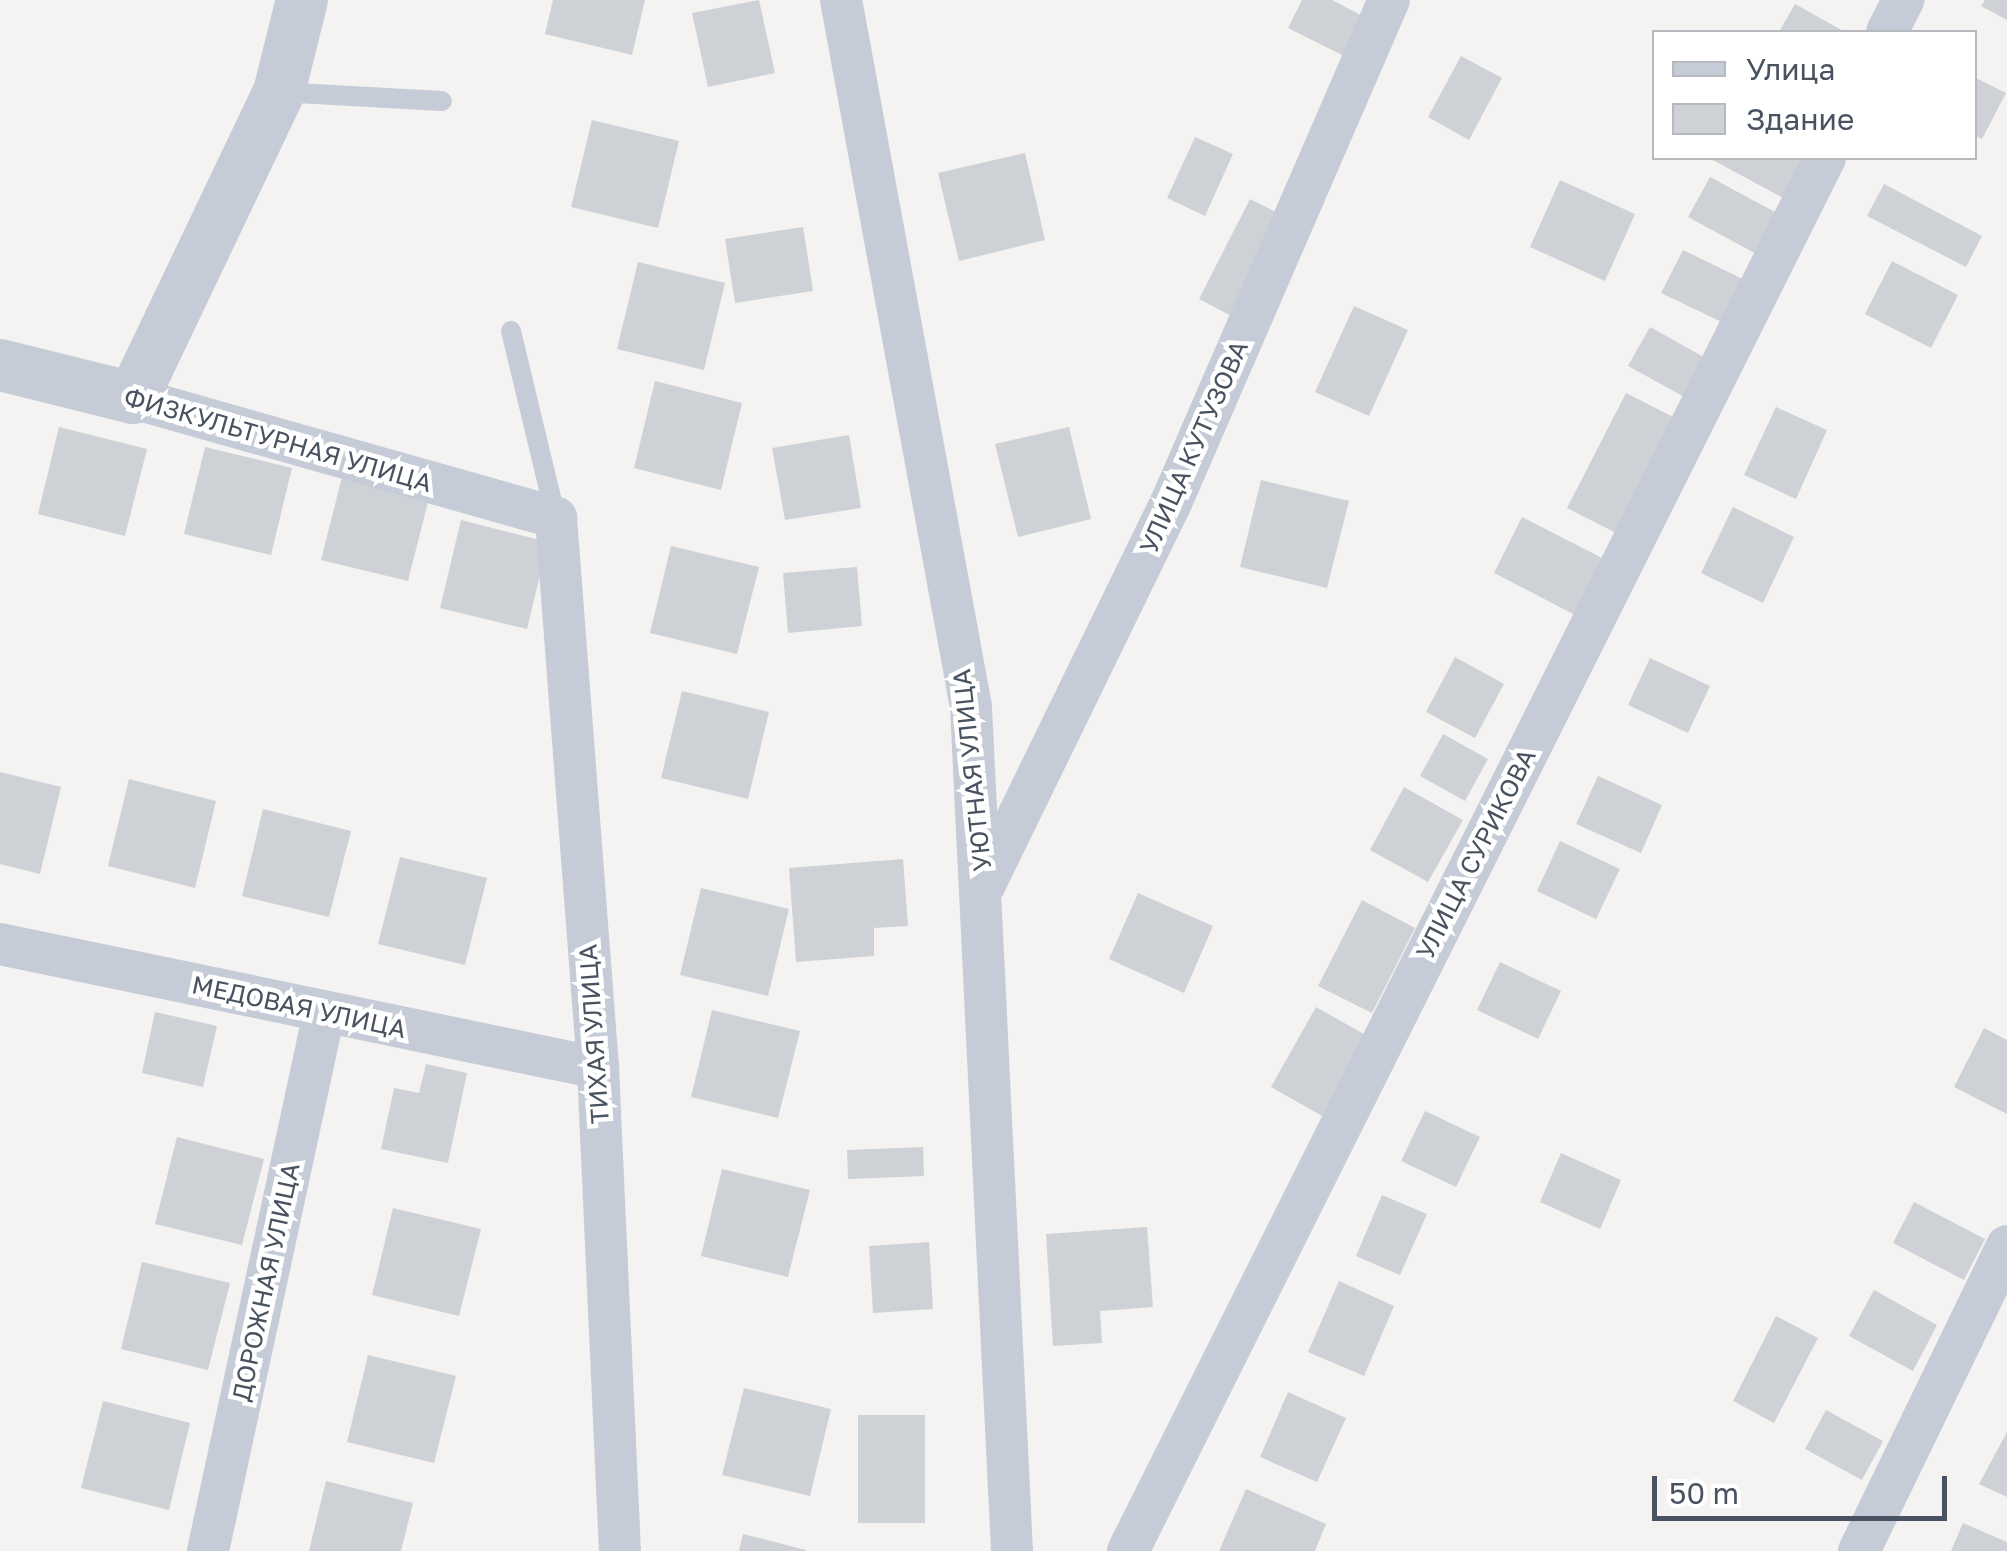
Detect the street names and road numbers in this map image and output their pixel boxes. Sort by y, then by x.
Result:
street label: УЛИЦА КУТУЗОВА [1134,336,1254,558]
street label: ФИЗКУЛЬТУРНАЯ УЛИЦА [121,382,435,498]
street label: УЮТНАЯ УЛИЦА [946,667,998,873]
street label: УЛИЦА СУРИКОВА [1410,744,1542,964]
street label: ТИХАЯ УЛИЦА [573,943,615,1125]
street label: МЕДОВАЯ УЛИЦА [189,970,409,1044]
street label: ДОРОЖНАЯ УЛИЦА [226,1160,306,1404]

